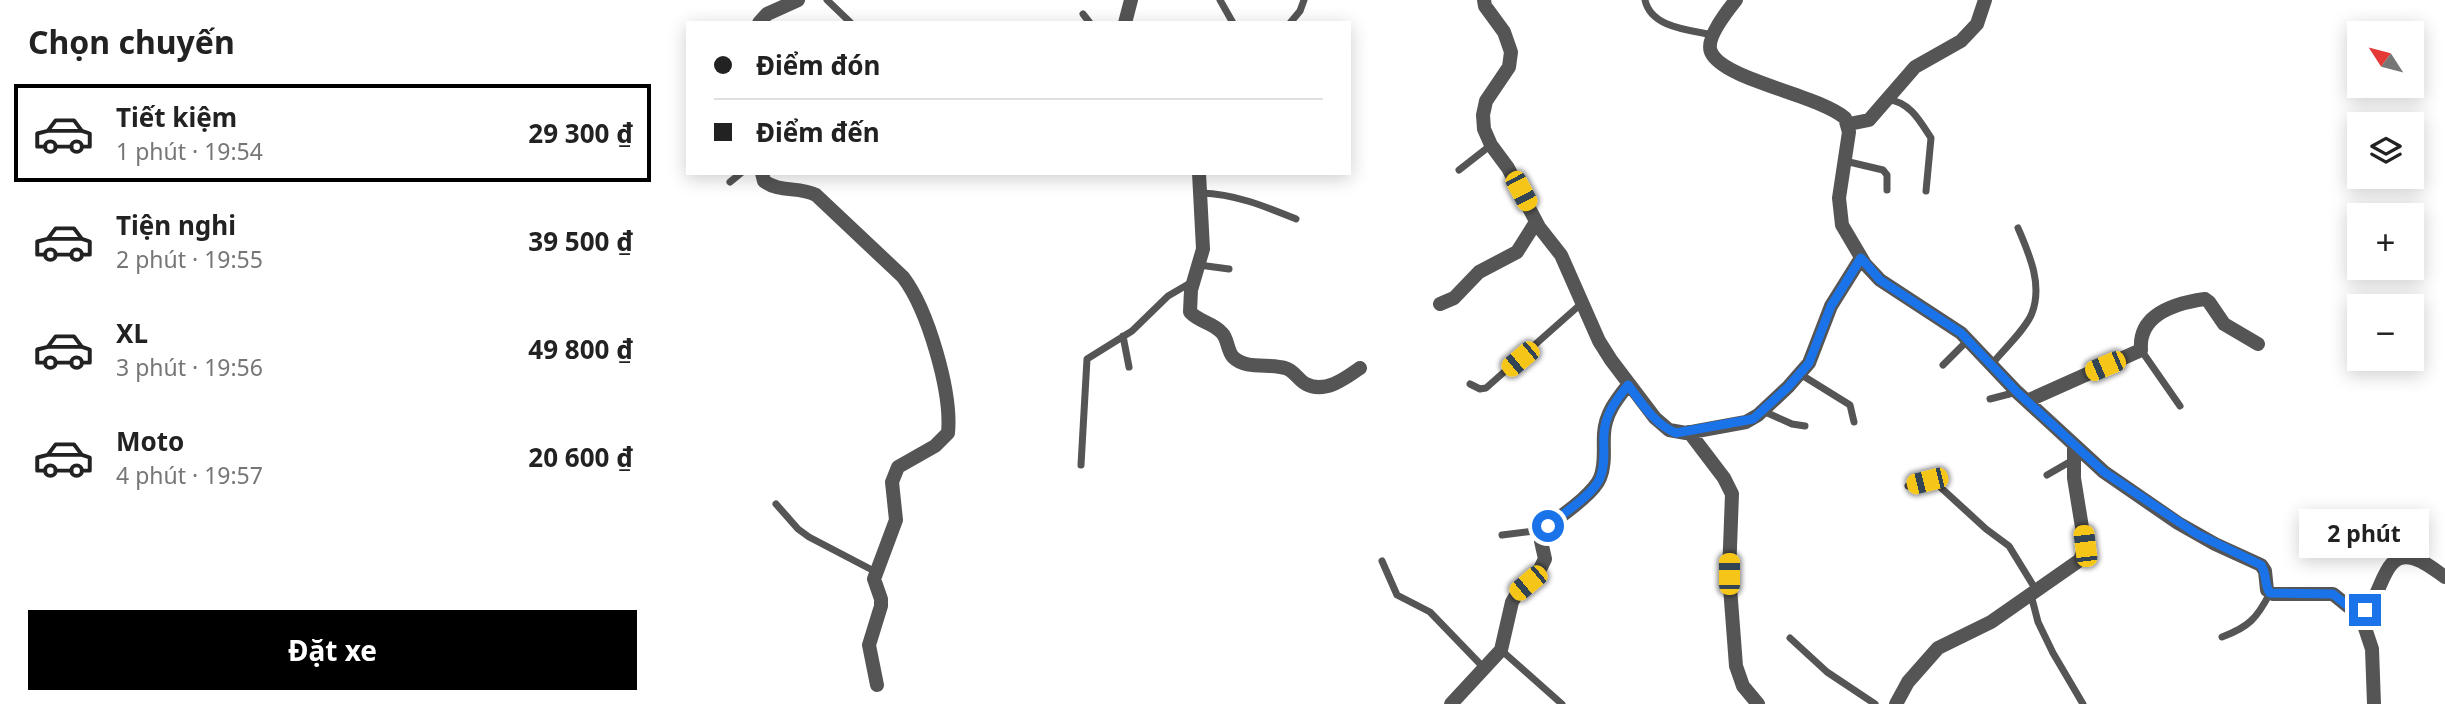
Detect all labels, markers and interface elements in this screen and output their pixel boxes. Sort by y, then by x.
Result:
text: Chọn chuyến [28,20,235,63]
north arrow [2347,21,2424,98]
map controls [2347,21,2424,371]
text: Điểm đón [756,47,880,83]
text: Tiết kiệm [116,99,237,135]
icon: car [32,102,95,165]
button: layers [2347,112,2424,189]
text: Điểm đến [756,114,880,150]
text: 29 300 ₫ [528,115,633,151]
text: 1 phút · 19:54 [116,135,263,167]
car [1502,168,1541,214]
button: + [2347,203,2424,280]
text: Tiện nghi [116,207,236,243]
icon: car [32,210,95,273]
text: 39 500 ₫ [528,223,633,259]
text: 2 phút · 19:55 [116,243,263,275]
button: − [2347,294,2424,371]
text: XL [116,315,148,351]
icon: car [32,318,95,381]
text: 49 800 ₫ [528,331,633,367]
car [1498,337,1543,381]
car [2082,348,2129,384]
text: 3 phút · 19:56 [116,351,263,383]
text: Moto [116,423,184,459]
icon: car [32,426,95,489]
text: 20 600 ₫ [528,439,633,475]
text: 4 phút · 19:57 [116,459,263,491]
car [1905,466,1950,496]
callout: 2 phút [2300,508,2430,558]
route start [1532,510,1564,542]
text: 2 phút [2327,517,2401,549]
car [2073,524,2098,568]
car [1719,553,1740,595]
car [1506,561,1551,605]
route end [2349,594,2381,626]
button: Đặt xe [28,610,637,690]

